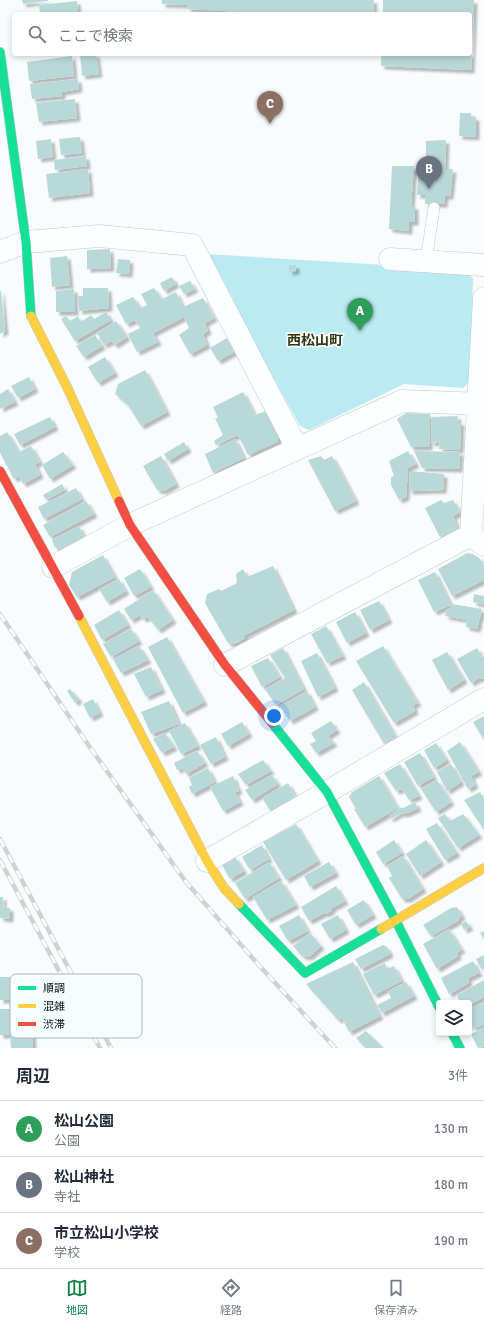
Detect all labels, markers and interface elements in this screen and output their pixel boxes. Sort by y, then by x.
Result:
search box [12,12,472,56]
icon: search [26,23,48,45]
text: ここで検索 [58,27,133,45]
pin: C [257,91,283,124]
pin: B [416,156,442,189]
pin: A [347,298,373,331]
district label: 西松山町 [287,332,343,349]
your location [264,706,284,726]
legend [10,974,142,1038]
text: 順調 [43,982,65,995]
text: 混雑 [43,1000,65,1013]
map controls [436,1000,472,1036]
button: layers [436,1000,472,1036]
text: 渋滞 [43,1018,65,1031]
text: 周辺 [16,1066,50,1087]
text: 3件 [448,1068,468,1084]
text: 松山公園 [54,1112,114,1130]
text: A [25,1121,33,1137]
text: 130 m [434,1121,468,1137]
text: 公園 [54,1133,80,1149]
text: 松山神社 [54,1168,114,1186]
text: B [25,1177,33,1193]
text: 180 m [434,1177,468,1193]
text: 寺社 [54,1189,80,1205]
text: 市立松山小学校 [54,1224,159,1242]
text: C [25,1233,33,1249]
text: 190 m [434,1233,468,1249]
text: 学校 [54,1245,80,1261]
tab: 地図 [66,1277,88,1317]
tab: 経路 [220,1277,242,1317]
tab: 保存済み [374,1277,418,1317]

